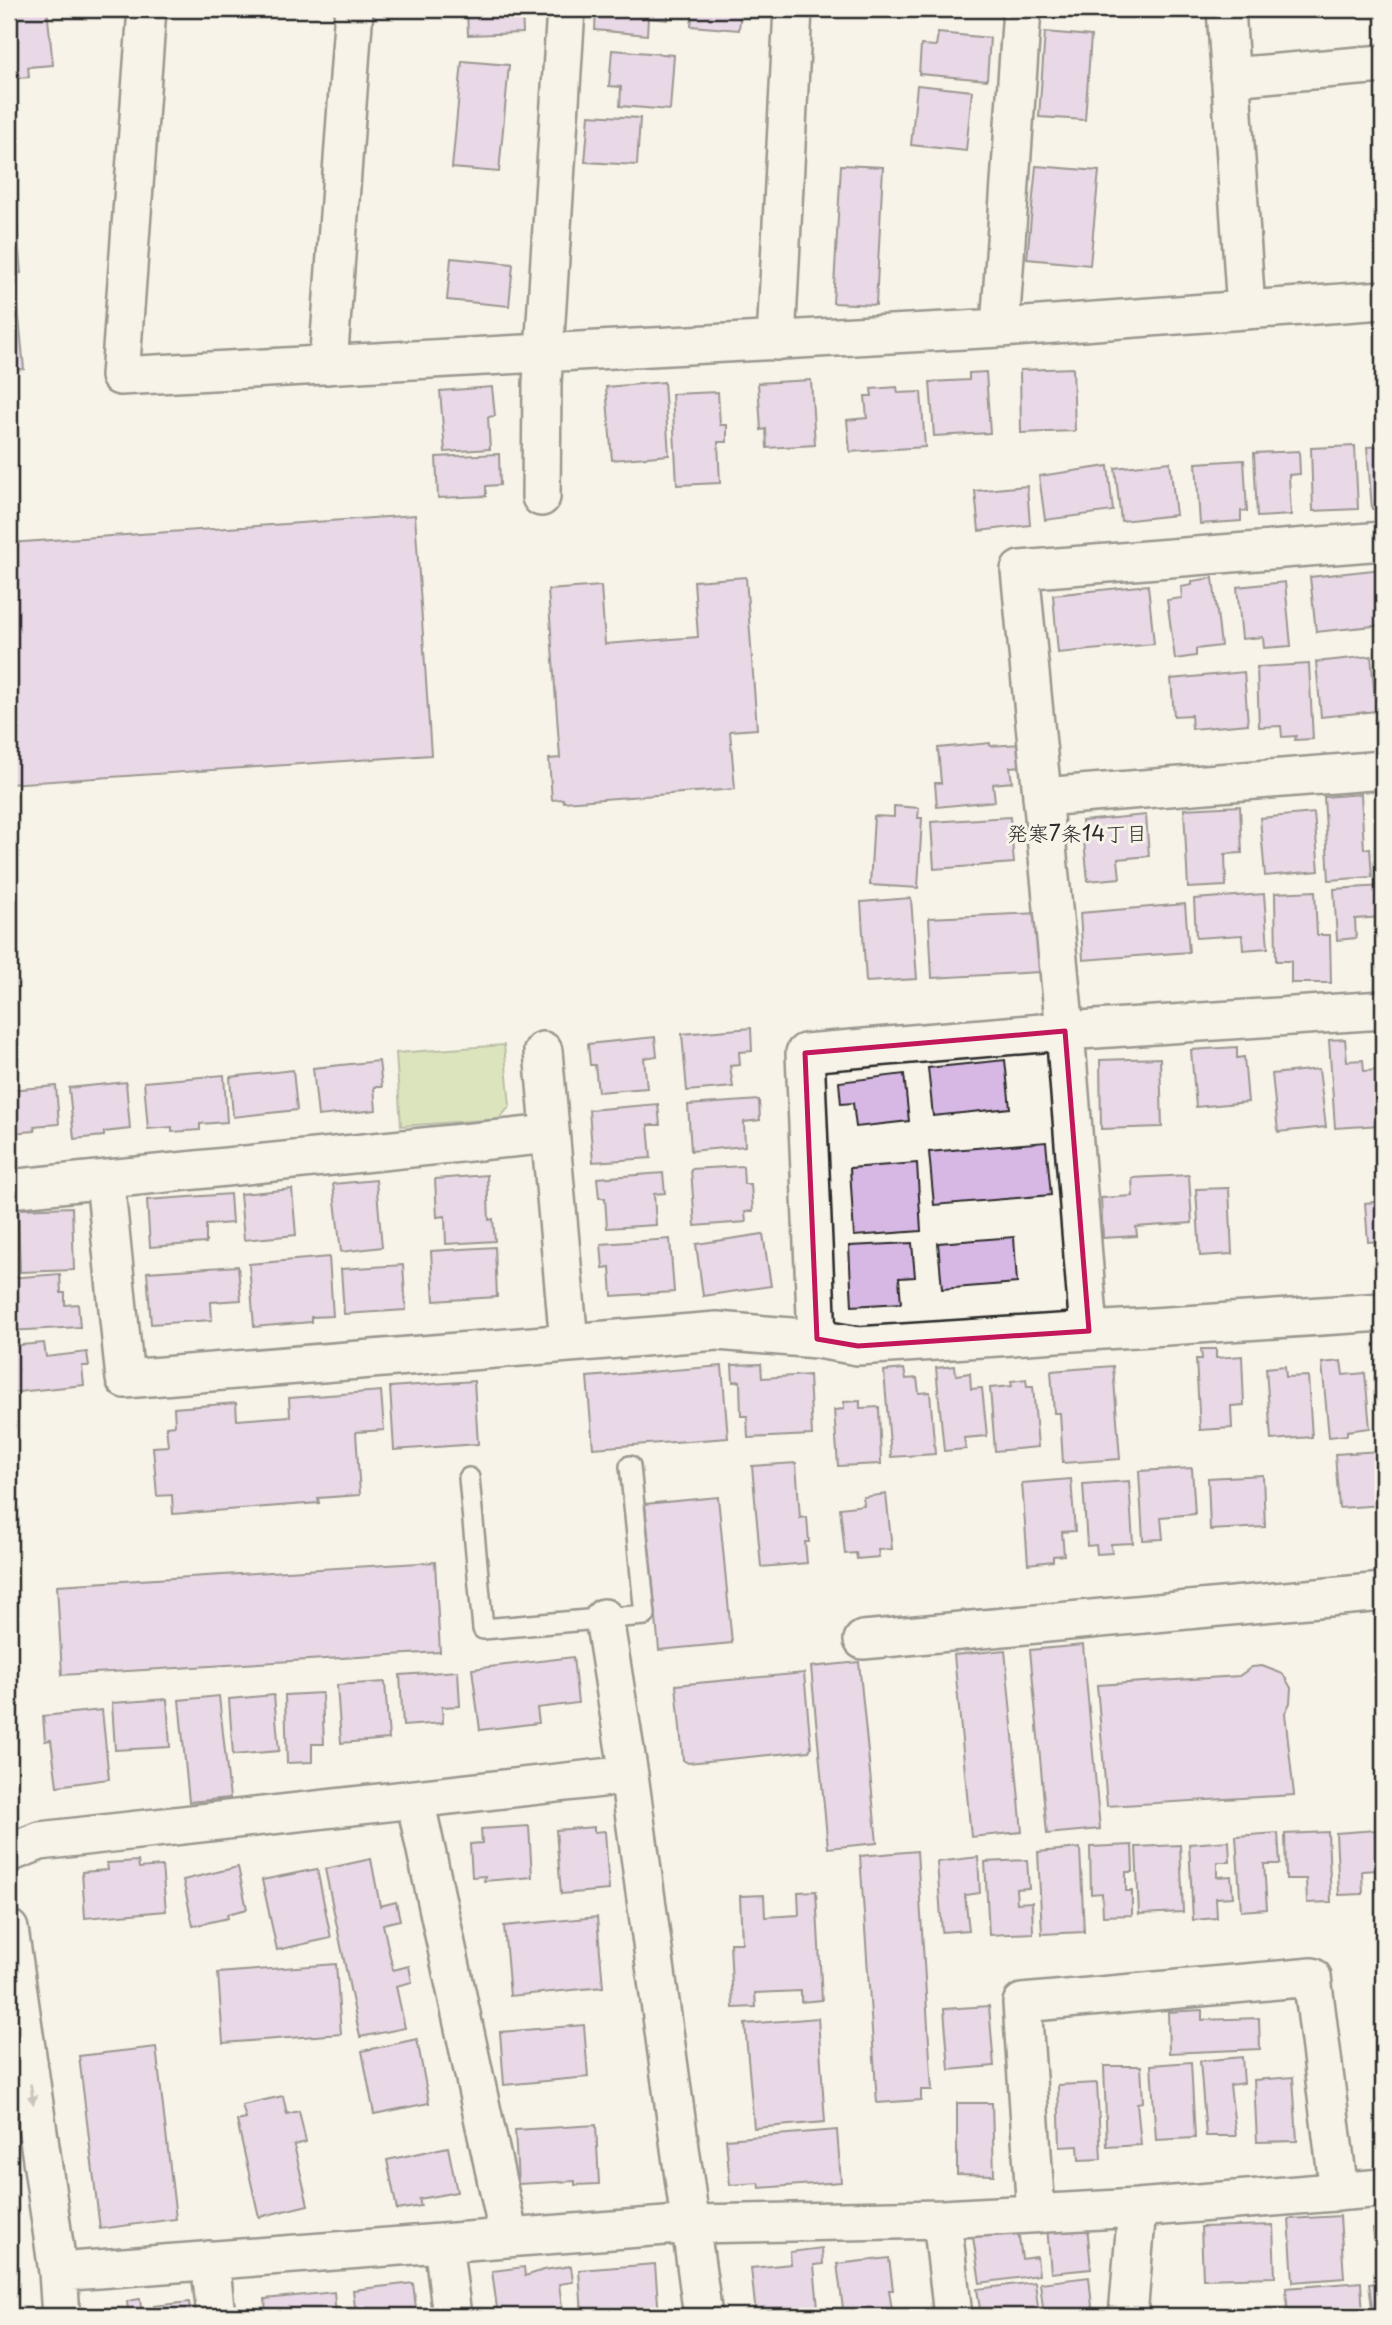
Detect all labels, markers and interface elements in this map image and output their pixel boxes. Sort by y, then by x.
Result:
district label: 発寒7条14丁目 [1007,816,1147,848]
one-way arrow [27,2083,38,2105]

